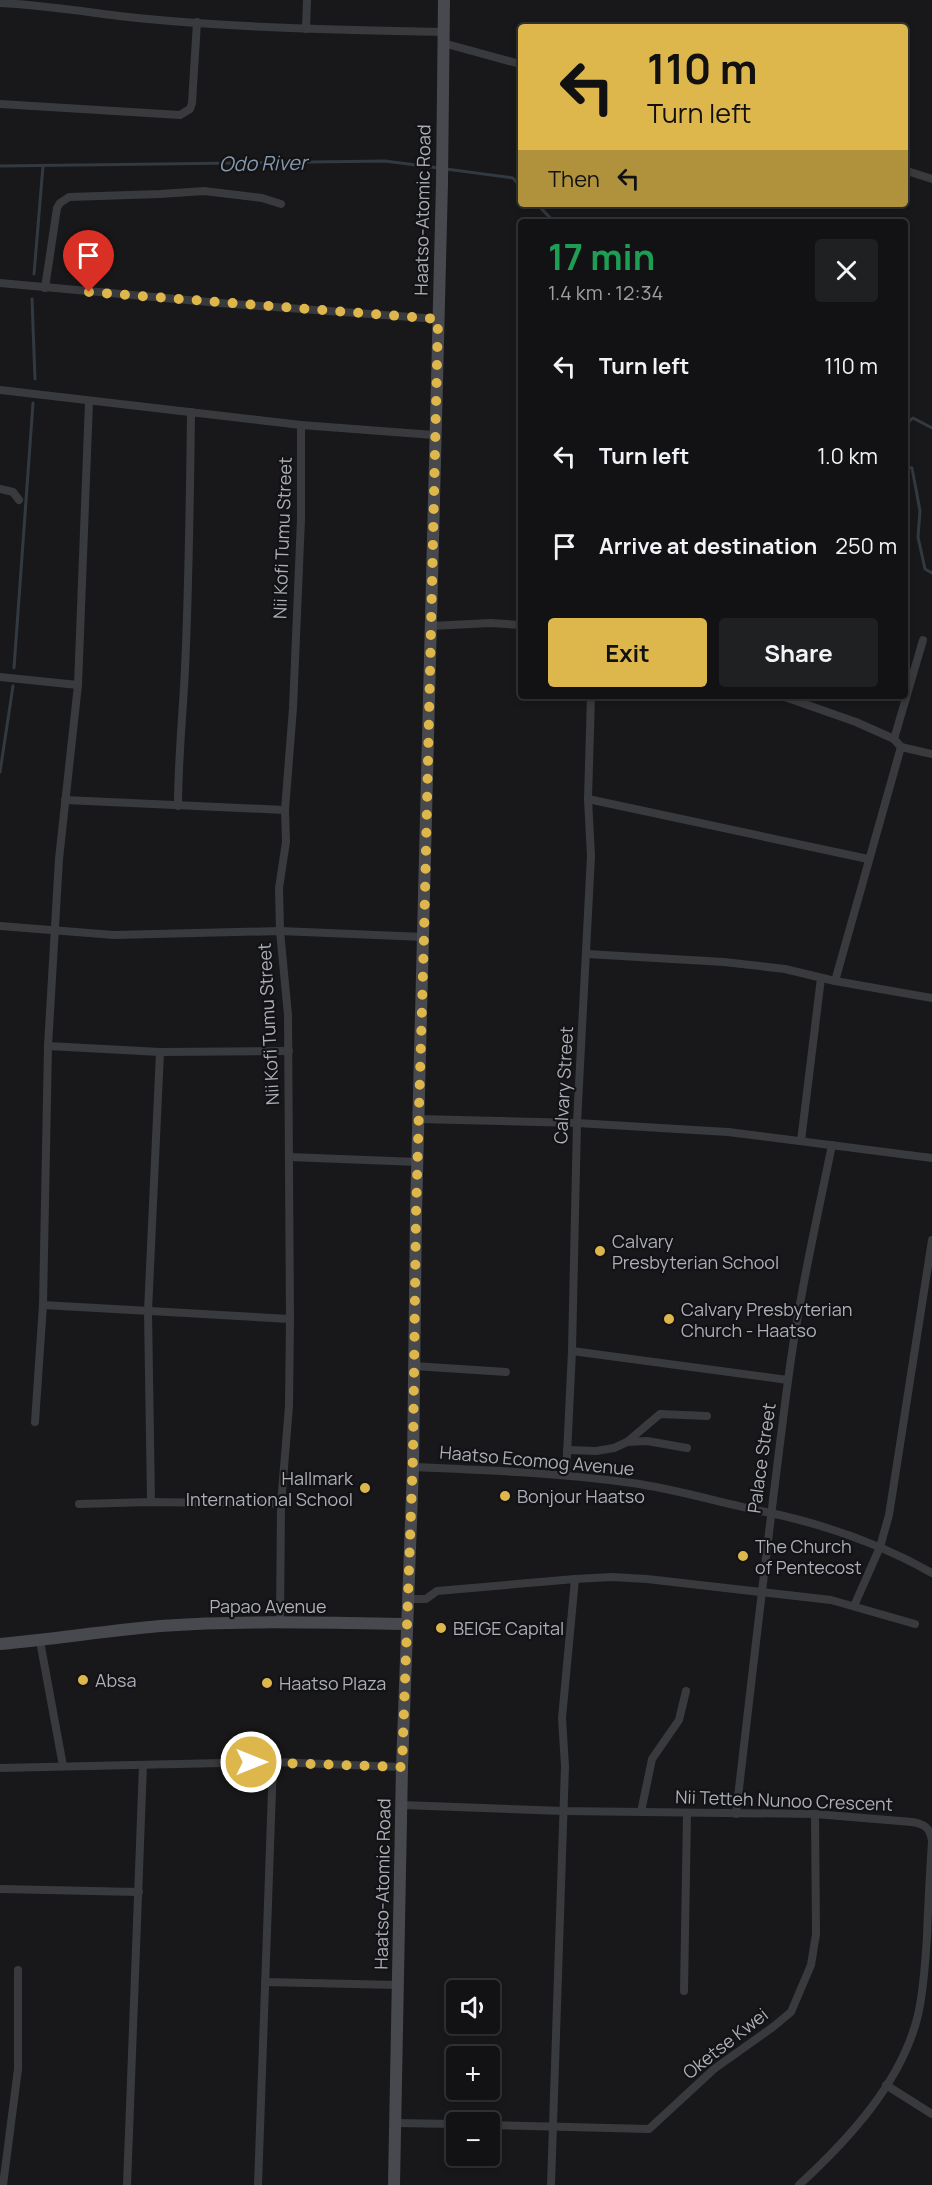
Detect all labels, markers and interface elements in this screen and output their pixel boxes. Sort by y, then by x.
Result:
text: 110 m [647,39,758,97]
icon: left [548,48,626,126]
text: Turn left [647,94,751,131]
street label: Haatso-Atomic Road [409,124,435,296]
water label: Odo River [219,149,310,177]
icon: left [612,162,645,195]
text: Then [548,164,600,194]
pin [63,230,114,292]
text: 17 min [548,232,655,281]
icon: arrive [72,239,105,272]
button: close [815,239,878,302]
text: 1.4 km · 12:34 [548,279,663,306]
icon: left [548,350,581,383]
text: Turn left [599,351,689,381]
text: 110 m [824,351,878,381]
icon: left [548,440,581,473]
text: Turn left [599,441,689,471]
text: 1.0 km [817,441,878,471]
street label: Nii Kofi Tumu Street [267,456,297,620]
icon: arrive [548,530,581,563]
text: Arrive at destination [599,531,817,561]
text: 250 m [835,531,897,561]
button: Exit [548,618,707,687]
button: Share [719,618,878,687]
street label: Nii Kofi Tumu Street [252,942,284,1106]
street label: Calvary Street [548,1025,578,1145]
place label: Calvary Presbyterian School [612,1229,779,1274]
marker: Calvary Presbyterian School [593,1244,607,1258]
place label: Calvary Presbyterian Church - Haatso [681,1297,852,1342]
marker: Calvary Presbyterian Church - Haatso [662,1312,676,1326]
street label: Palace Street [741,1401,781,1515]
street label: Haatso Ecomog Avenue [439,1440,635,1480]
place label: Hallmark International School [186,1466,354,1511]
marker: Hallmark International School [358,1481,372,1495]
place label: Bonjour Haatso [517,1484,645,1508]
marker: Bonjour Haatso [498,1489,512,1503]
place label: The Church of Pentecost [755,1534,862,1579]
marker: The Church of Pentecost [736,1549,750,1563]
street label: Papao Avenue [210,1594,326,1618]
place label: BEIGE Capital [453,1616,564,1640]
marker: BEIGE Capital [434,1621,448,1635]
place label: Absa [95,1668,136,1692]
place label: Haatso Plaza [279,1671,386,1695]
marker: Absa [76,1673,90,1687]
marker: Haatso Plaza [260,1676,274,1690]
position arrow [219,1730,283,1794]
street label: Nii Tetteh Nunoo Crescent [675,1784,893,1816]
street label: Haatso-Atomic Road [369,1798,395,1970]
map controls [446,1980,500,2166]
button: sound [446,1980,500,2034]
street label: Oketse Kwei [677,2002,773,2084]
button: + [446,2046,500,2100]
button: − [446,2112,500,2166]

